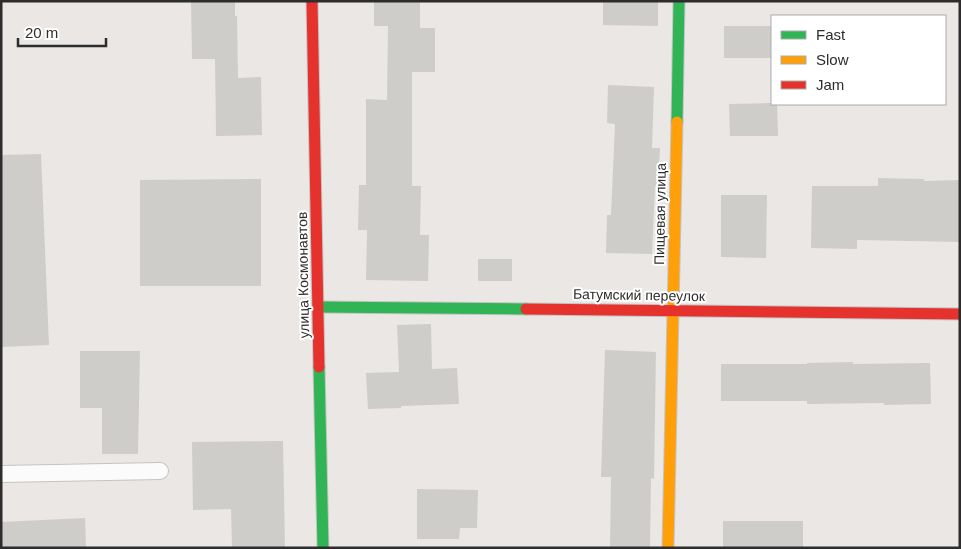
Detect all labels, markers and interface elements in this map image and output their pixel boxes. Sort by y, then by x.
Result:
scale bar [18,15,105,47]
legend [771,15,946,105]
text: 20 m [25,24,58,41]
text: Fast [816,26,846,43]
text: Slow [816,51,849,68]
text: Jam [816,76,844,93]
street label: Пищевая улица [651,163,669,265]
street label: улица Космонавтов [294,211,312,339]
street label: Батумский переулок [573,286,706,304]

